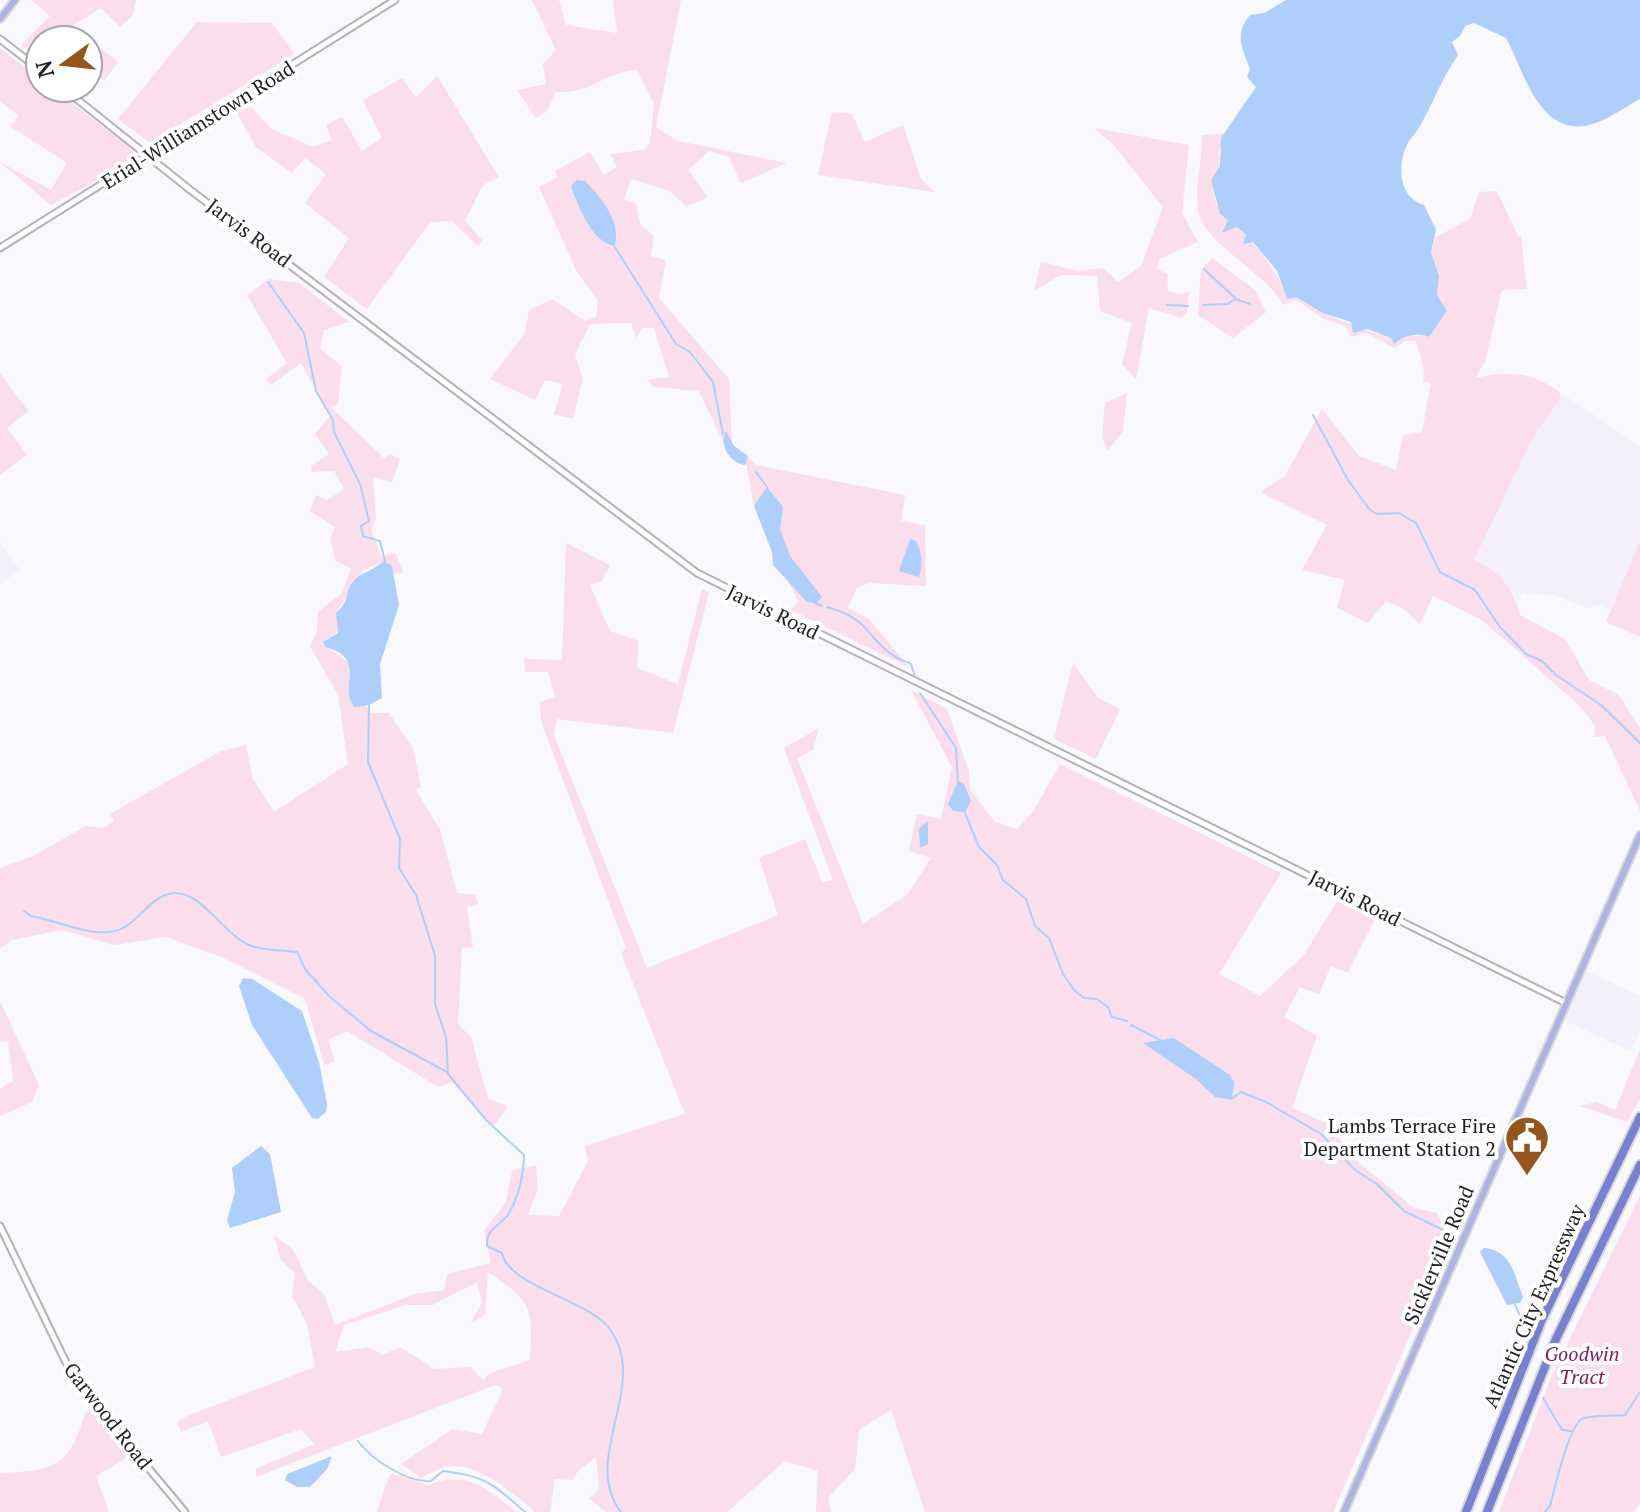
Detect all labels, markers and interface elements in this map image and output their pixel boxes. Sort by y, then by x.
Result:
north arrow [24,24,104,104]
street label: Erial-Williamstown Road [96,54,299,195]
text: N [28,57,60,81]
street label: Jarvis Road [202,192,297,273]
street label: Jarvis Road [723,578,824,645]
street label: Jarvis Road [1305,863,1406,932]
place label: Lambs Terrace Fire Department Station 2 [1304,1112,1496,1162]
public building icon: Lambs Terrace Fire Department Station 2 [1503,1114,1551,1177]
street label: Sicklerville Road [1397,1181,1480,1328]
street label: Atlantic City Expressway [1476,1199,1591,1412]
park label: Goodwin Tract [1545,1340,1619,1390]
street label: Garwood Road [58,1357,159,1475]

